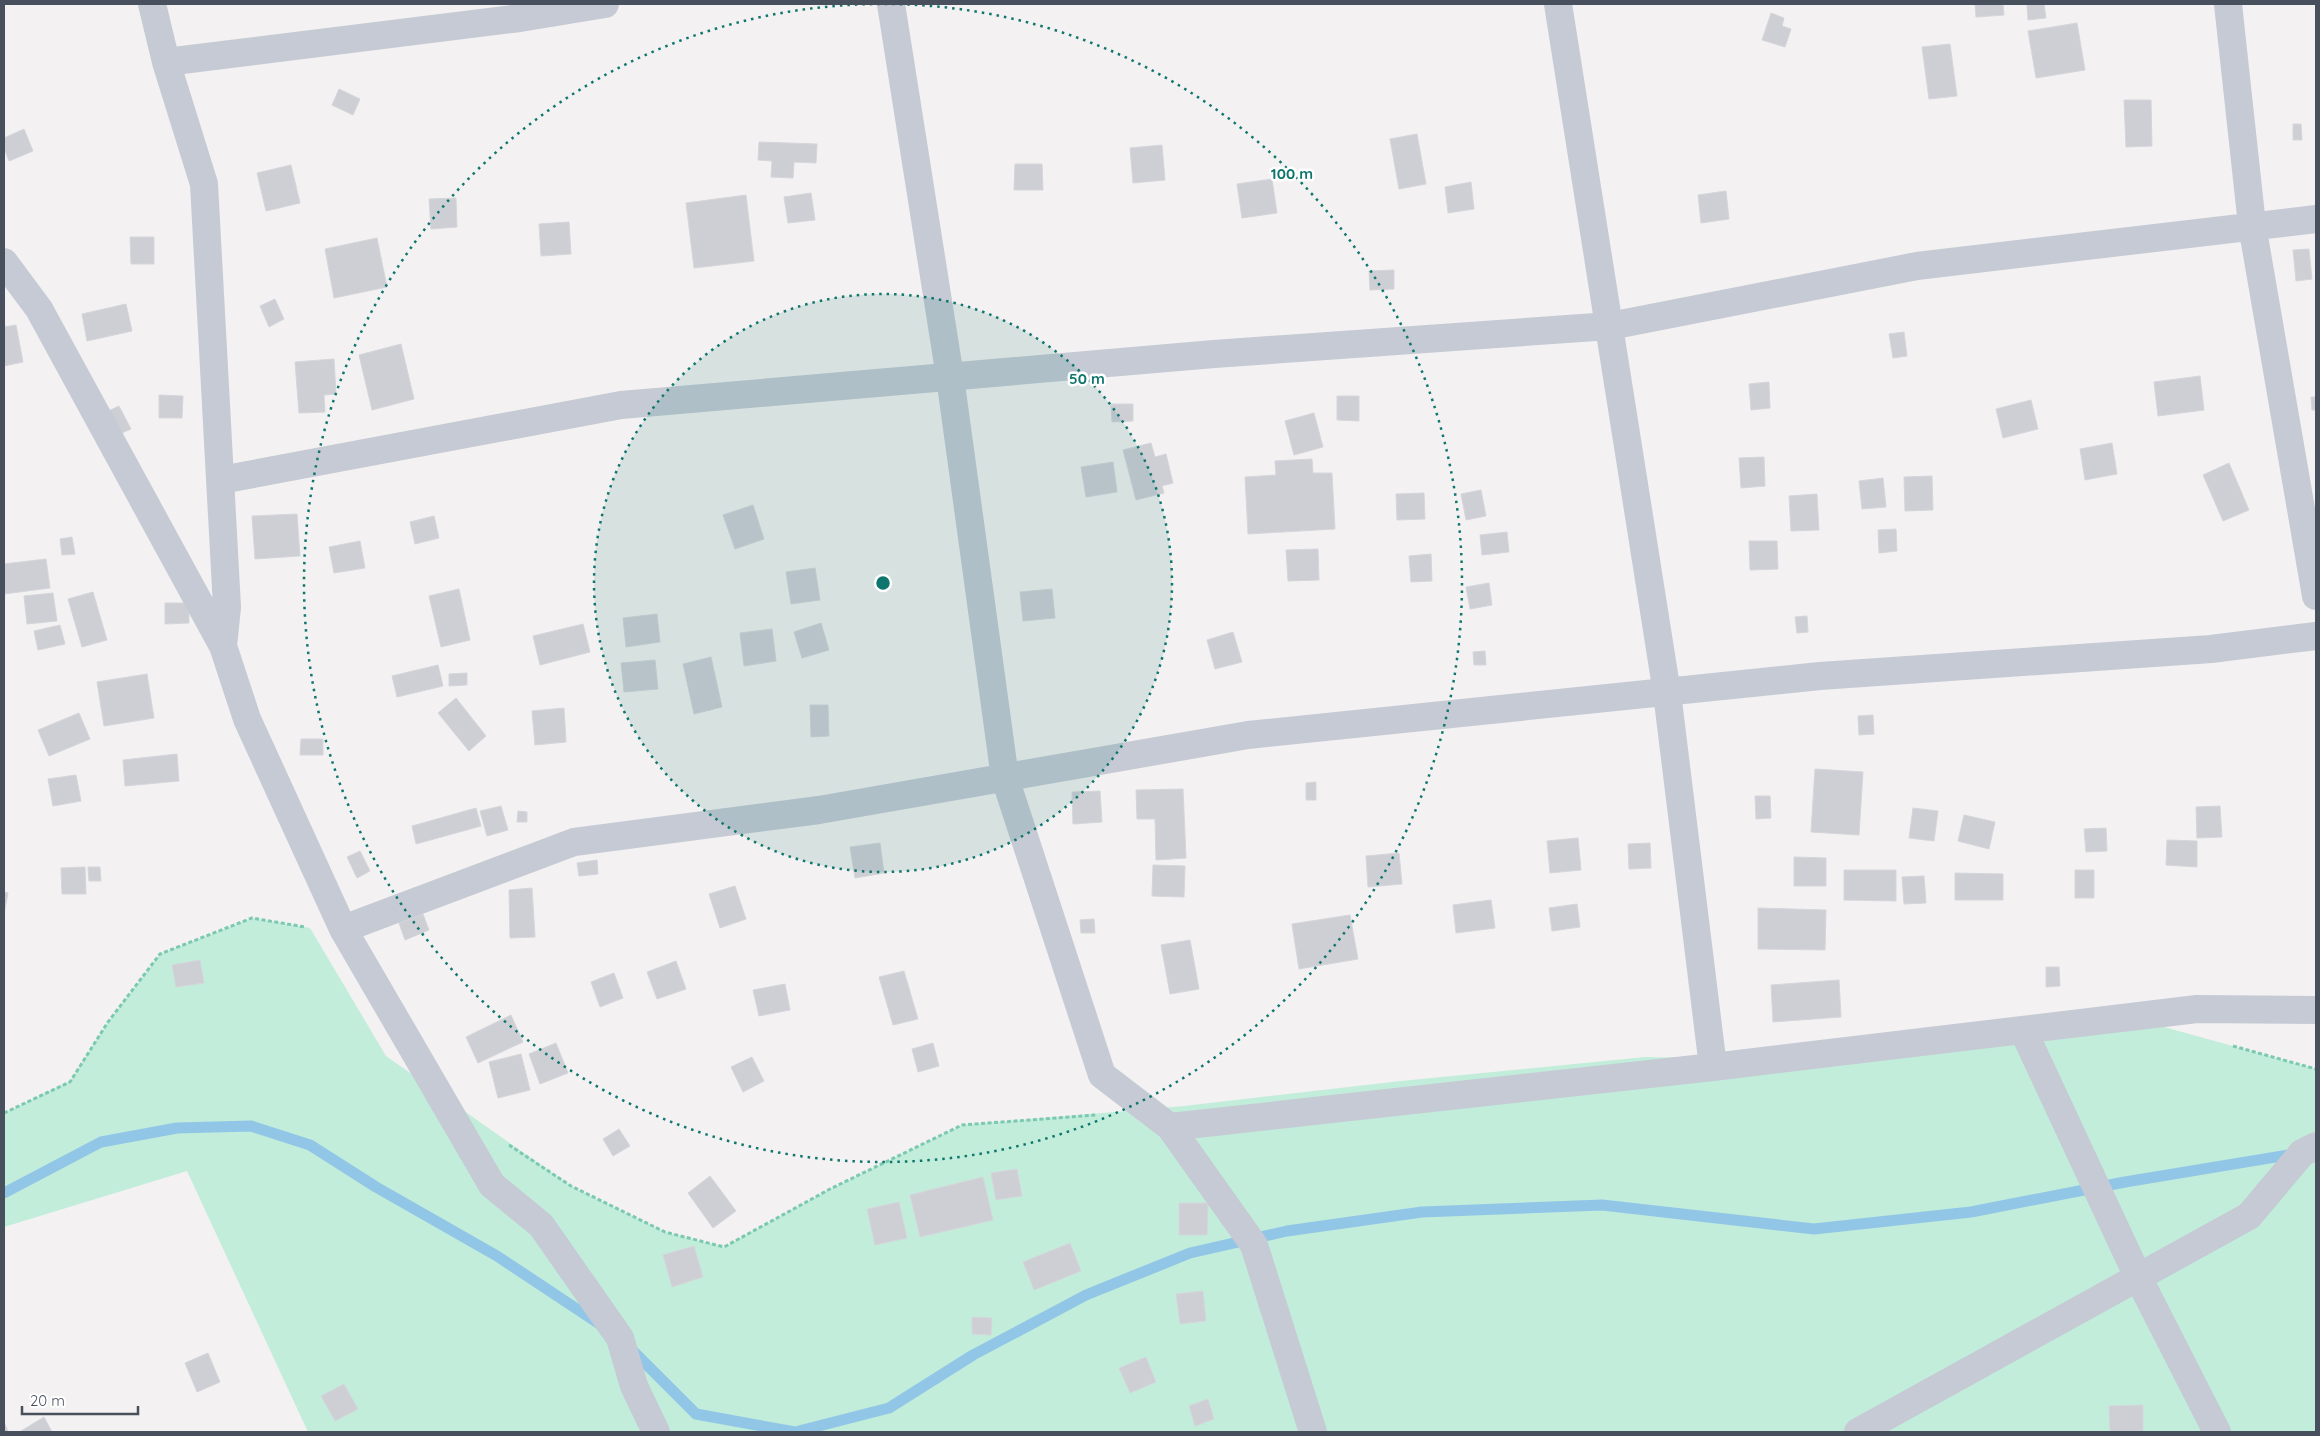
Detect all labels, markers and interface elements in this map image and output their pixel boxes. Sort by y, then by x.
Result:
text: 100 m [1271,164,1313,183]
text: 50 m [1069,369,1105,388]
centre of rings [874,574,892,592]
scale bar [22,1384,139,1416]
text: 20 m [30,1391,65,1410]

